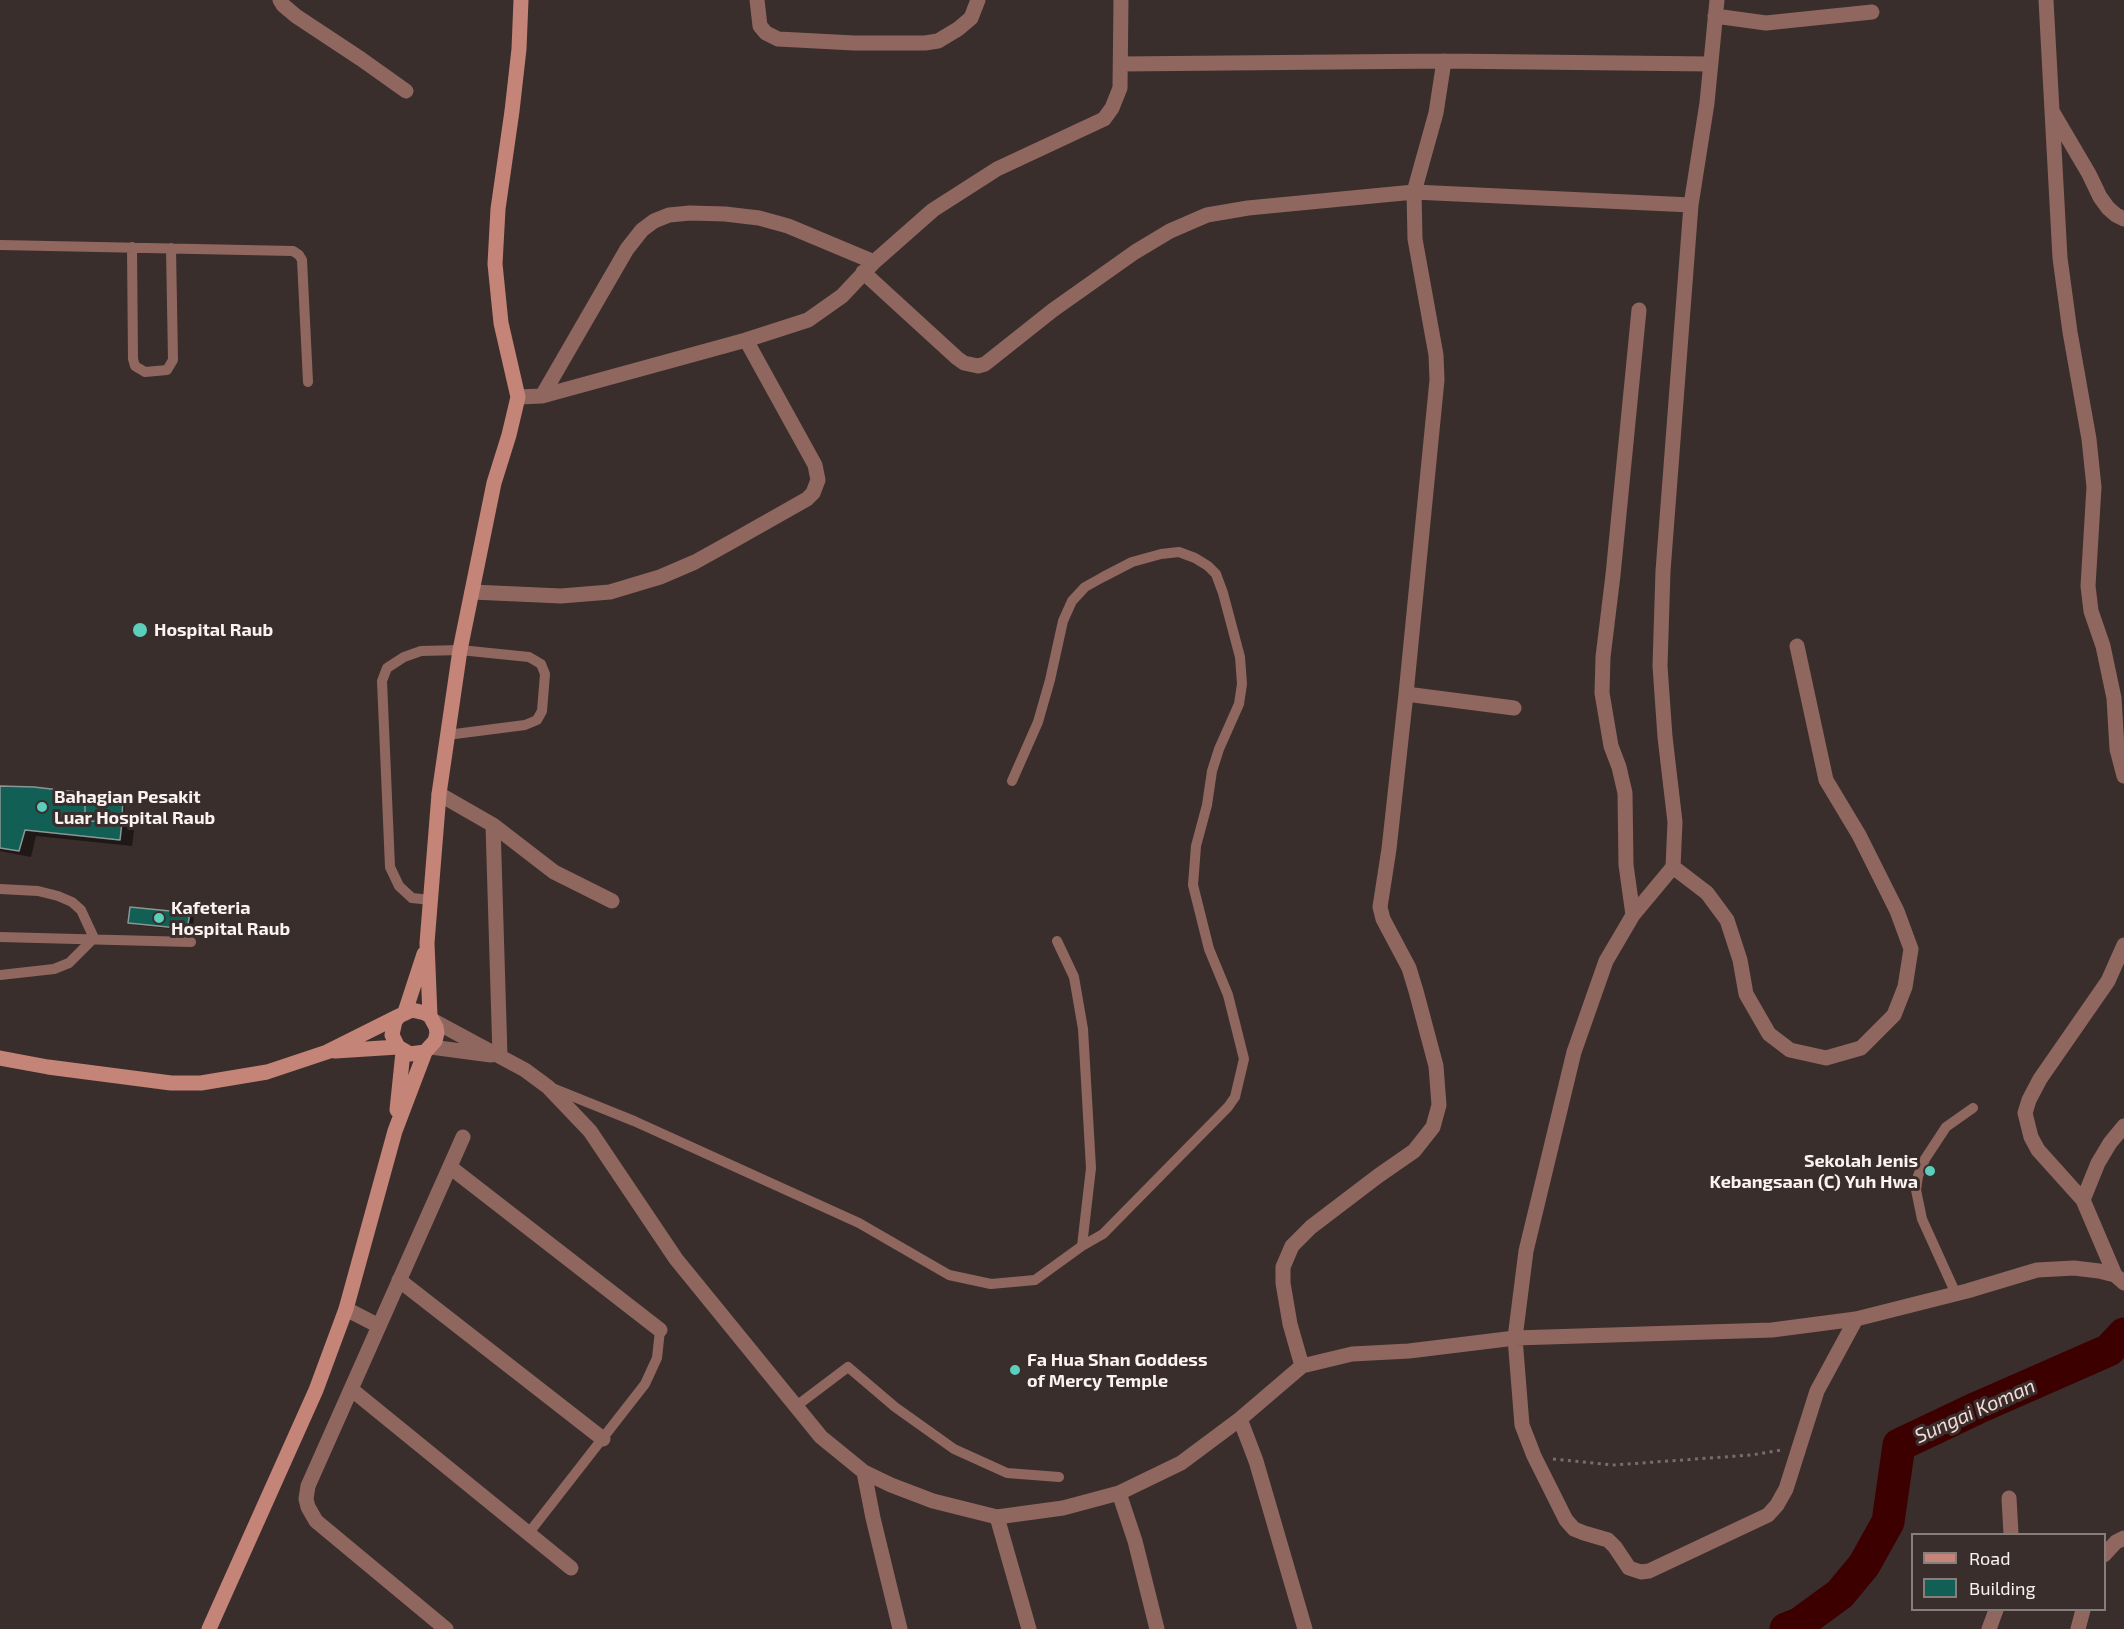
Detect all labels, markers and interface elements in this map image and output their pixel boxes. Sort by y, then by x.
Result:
place label: Hospital Raub [154,619,273,641]
marker: Hospital Raub [131,621,149,639]
place label: Bahagian Pesakit Luar Hospital Raub [54,786,215,828]
marker: Bahagian Pesakit Luar Hospital Raub [35,800,49,814]
place label: Kafeteria Hospital Raub [171,897,290,940]
marker: Kafeteria Hospital Raub [152,911,166,925]
place label: Sekolah Jenis Kebangsaan (C) Yuh Hwa [1710,1150,1918,1192]
marker: Sekolah Jenis Kebangsaan (C) Yuh Hwa [1923,1164,1937,1178]
place label: Fa Hua Shan Goddess of Mercy Temple [1027,1349,1207,1392]
marker: Fa Hua Shan Goddess of Mercy Temple [1008,1363,1022,1377]
water label: Sungai Koman [1911,1374,2039,1448]
legend [1911,1533,2106,1611]
text: Road [1969,1547,2010,1569]
text: Building [1969,1577,2036,1599]

